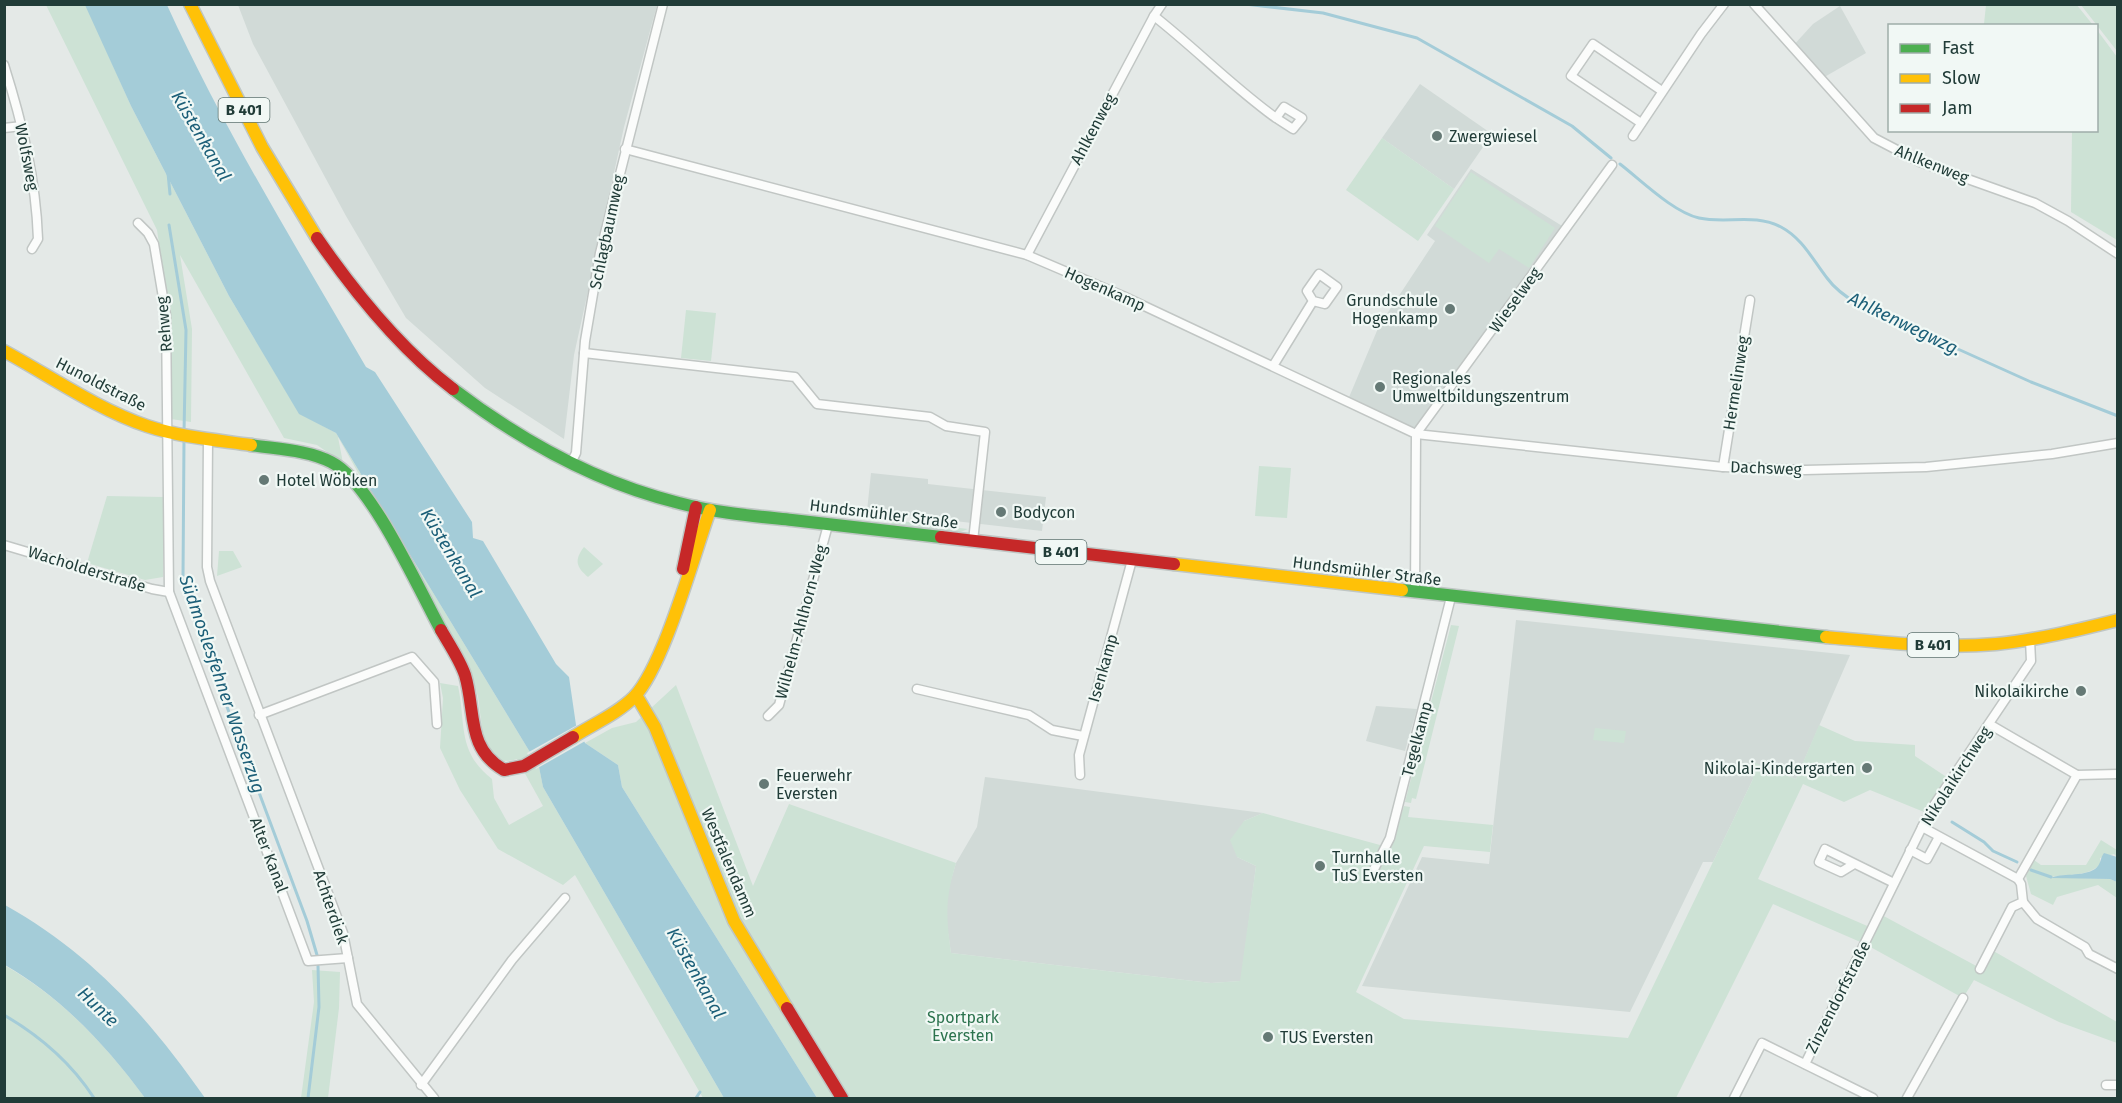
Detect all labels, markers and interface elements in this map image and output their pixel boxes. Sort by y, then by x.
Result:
legend [1888,24,2098,132]
text: Fast [1942,37,1975,59]
text: Slow [1942,67,1981,89]
water label: Küstenkanal [166,87,236,185]
street label: Ahlkenweg [1066,90,1120,168]
text: Jam [1942,97,1973,119]
road number: B 401 [218,98,270,122]
street label: Wolfsweg [11,122,43,193]
place label: Zwergwiesel [1449,127,1538,146]
marker: Zwergwiesel [1430,129,1444,143]
street label: Ahlkenweg [1892,141,1972,188]
street label: Schlagbaumweg [586,172,629,291]
street label: Hogenkamp [1062,263,1148,315]
street label: Wieselweg [1485,263,1545,336]
water label: Ahlkenwegwzg. [1844,287,1965,361]
place label: Grundschule Hogenkamp [1346,291,1438,328]
street label: Rehweg [152,295,176,353]
marker: Grundschule Hogenkamp [1443,302,1457,316]
street label: Hermelinweg [1719,334,1753,432]
street label: Hunoldstraße [53,353,149,415]
place label: Regionales Umweltbildungszentrum [1392,369,1569,406]
marker: Regionales Umweltbildungszentrum [1373,380,1387,394]
street label: Dachsweg [1730,457,1803,479]
place label: Hotel Wöbken [276,471,377,490]
marker: Hotel Wöbken [257,473,271,487]
street label: Hundsmühler Straße [809,495,959,533]
place label: Bodycon [1013,503,1076,522]
water label: Küstenkanal [416,504,486,602]
marker: Bodycon [994,505,1008,519]
road number: B 401 [1036,540,1086,564]
street label: Wacholderstraße [26,542,148,596]
street label: Wilhelm-Ahlhorn-Weg [771,542,831,701]
street label: Hundsmühler Straße [1292,552,1442,590]
water label: Südmoslesfehner Wasserzug [174,571,270,796]
street label: Isenkamp [1084,632,1122,704]
road number: B 401 [1908,633,1958,657]
place label: Nikolaikirche [1974,682,2069,701]
marker: Nikolaikirche [2074,684,2088,698]
street label: Tegelkamp [1398,699,1436,779]
street label: Nikolaikirchweg [1917,722,1996,829]
place label: Nikolai-Kindergarten [1704,759,1855,778]
marker: Nikolai-Kindergarten [1860,761,1874,775]
place label: Feuerwehr Eversten [776,766,853,803]
marker: Feuerwehr Eversten [757,777,771,791]
street label: Westfalendamm [697,805,761,921]
street label: Alter Kanal [246,815,292,896]
place label: Turnhalle TuS Eversten [1332,848,1424,885]
marker: Turnhalle TuS Eversten [1313,859,1327,873]
street label: Achterdiek [309,867,353,947]
water label: Küstenkanal [662,924,730,1022]
street label: Zinzendorfstraße [1802,938,1874,1056]
water label: Hunte [73,982,123,1032]
park label: Sportpark Eversten [927,1008,1000,1045]
place label: TUS Eversten [1280,1028,1374,1047]
marker: TUS Eversten [1261,1030,1275,1044]

